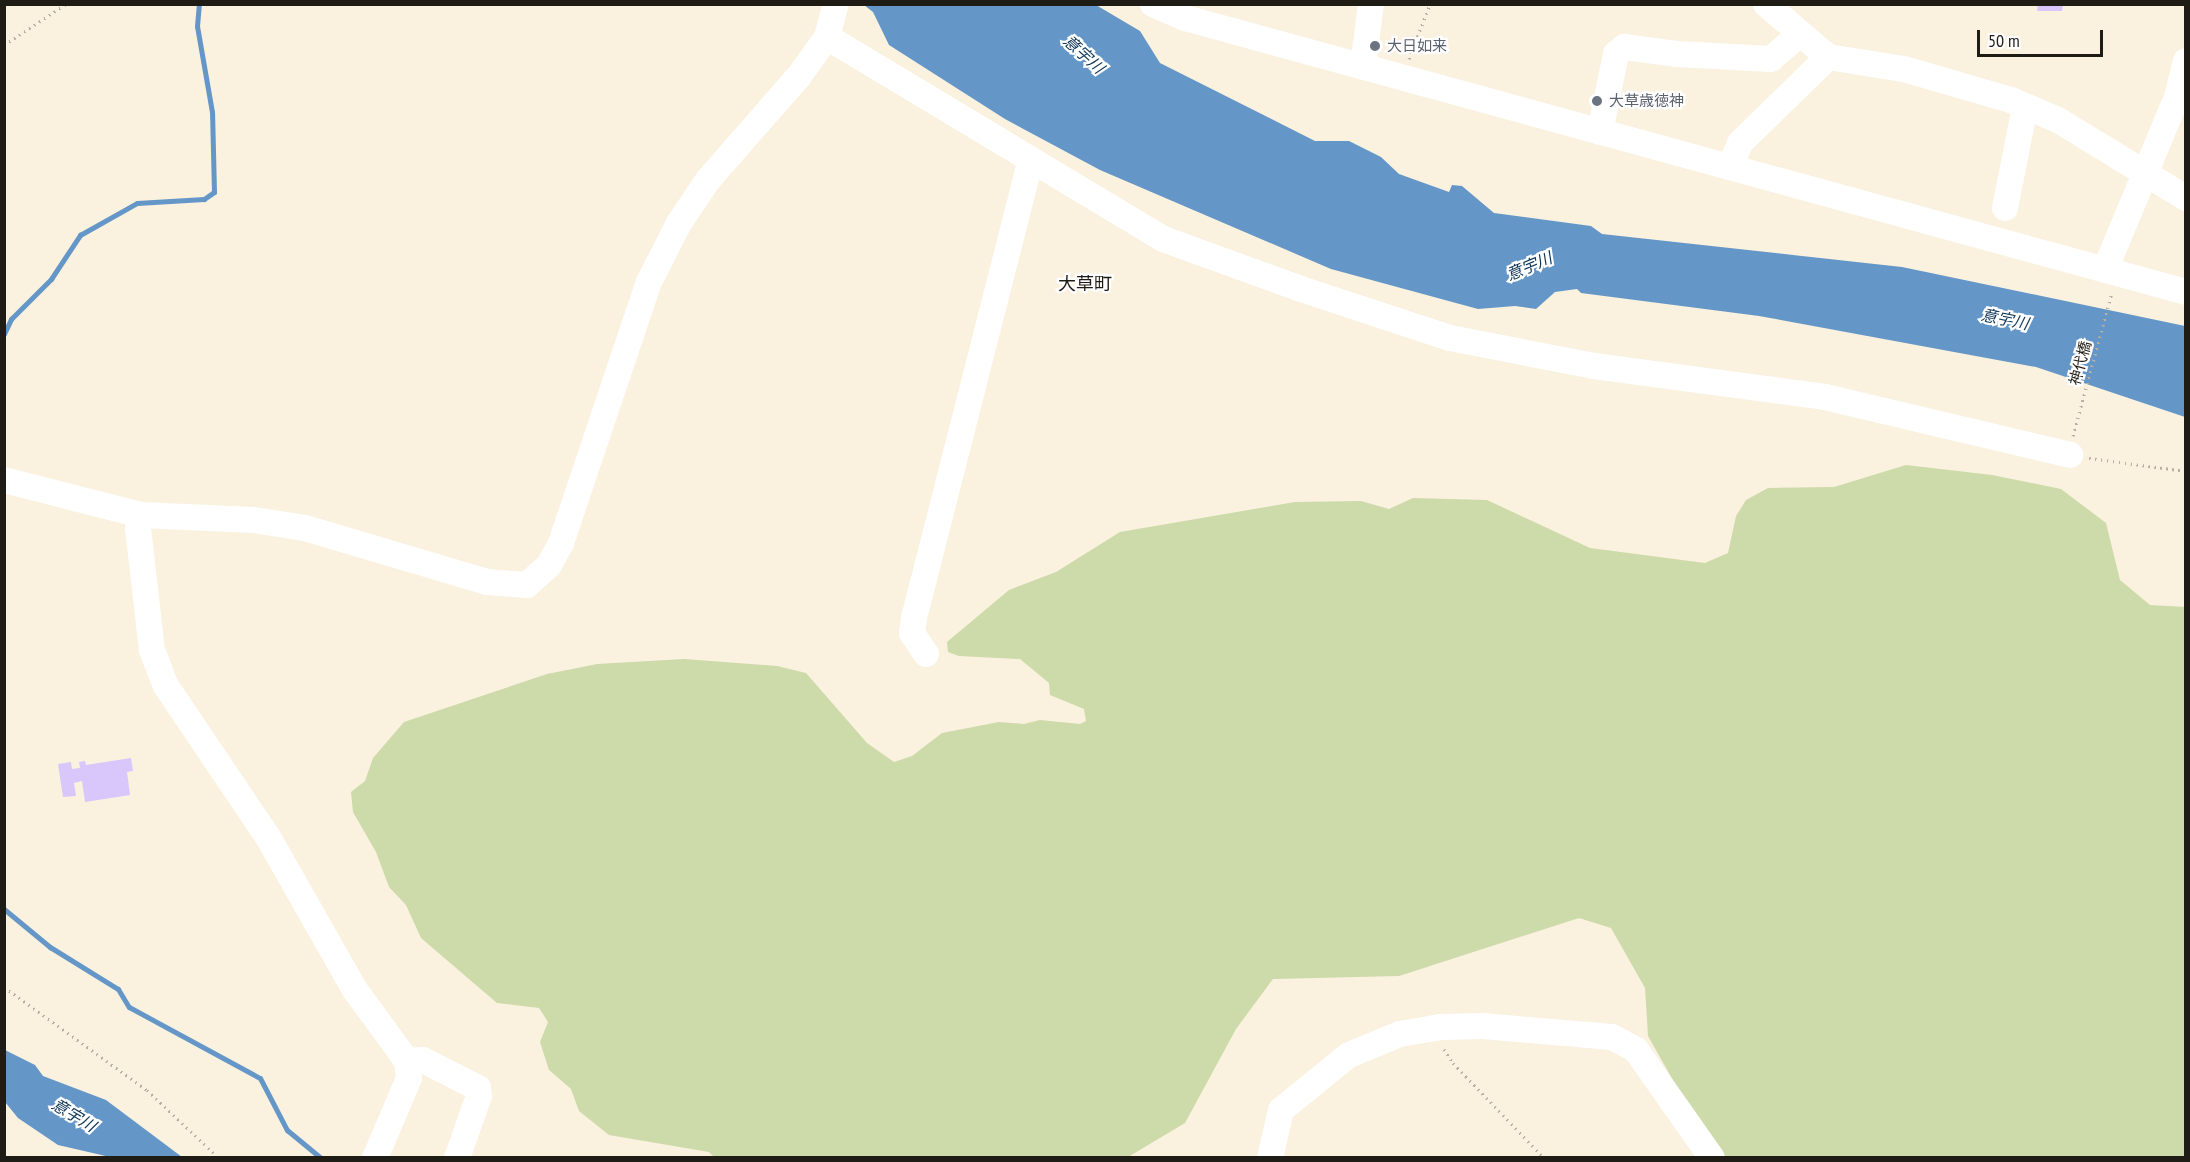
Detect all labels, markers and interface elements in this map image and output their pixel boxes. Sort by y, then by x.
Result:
scale bar [1980,18,2106,56]
text: 50 m [1988,29,2020,52]
water label: 意宇川 [1060,31,1108,77]
place label: 大日如来 [1387,37,1447,55]
marker: 大日如来 [1368,39,1382,53]
place label: 大草歳徳神 [1609,92,1684,110]
marker: 大草歳徳神 [1590,94,1604,108]
water label: 意宇川 [1503,248,1555,284]
district label: 大草町 [1058,273,1112,295]
water label: 意宇川 [1980,305,2030,333]
street label: 神代橋 [2065,339,2095,387]
water label: 意宇川 [48,1094,100,1136]

